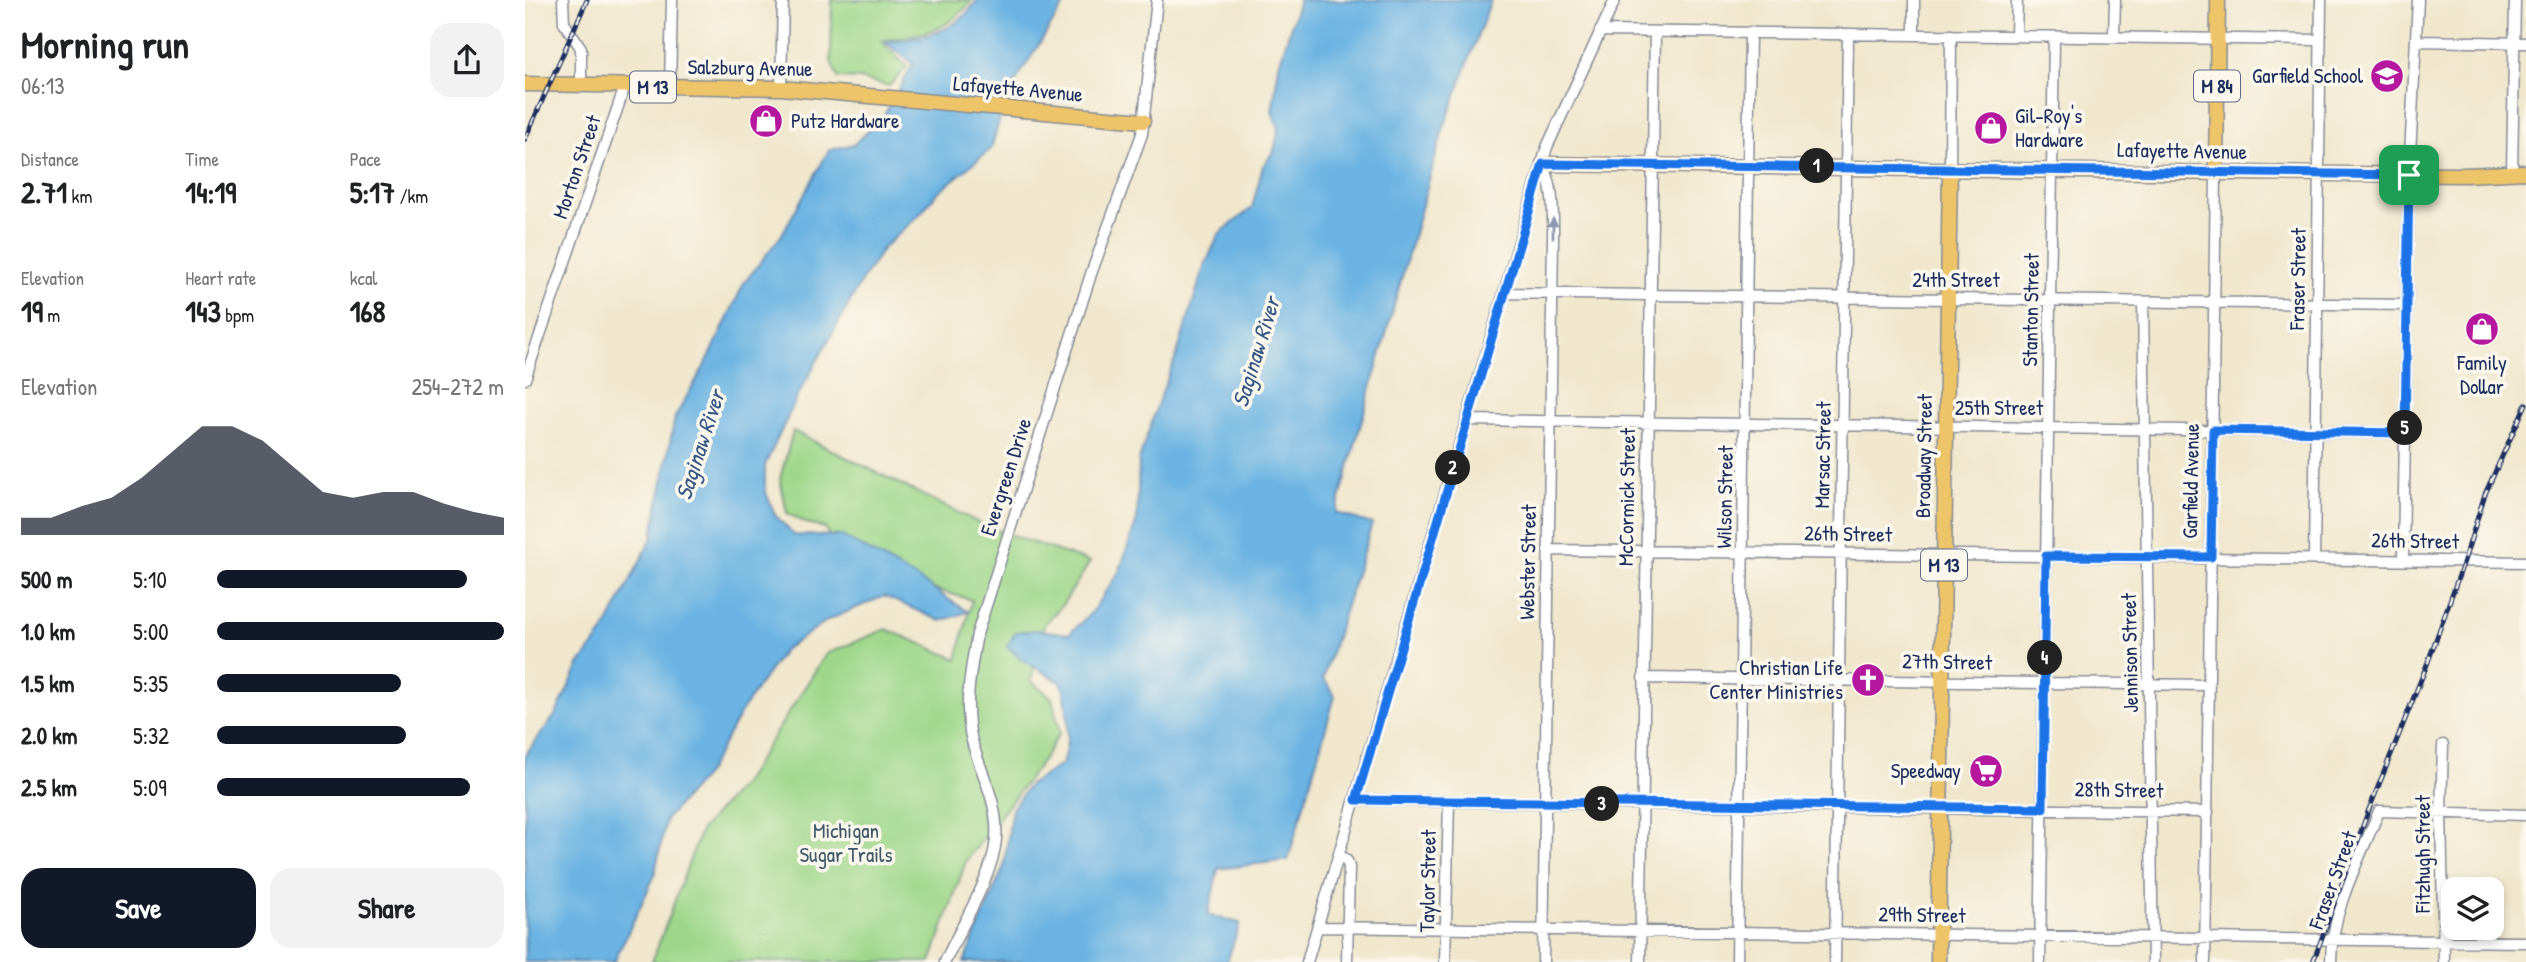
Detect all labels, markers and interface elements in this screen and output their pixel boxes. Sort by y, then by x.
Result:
text: Morning run [21,18,189,70]
button: share [430,23,504,97]
street label: Salzburg Avenue [687,52,813,83]
school or university icon: Garfield School [2368,57,2406,95]
place label: Garfield School [2252,61,2363,90]
street label: Lafayette Avenue [952,68,1084,109]
text: 06:13 [21,70,64,101]
road number: M 84 [2194,71,2240,102]
road number: M 13 [630,72,676,102]
place label: Gil-Roy's Hardware [2015,101,2084,154]
shop icon: Putz Hardware [747,102,785,140]
place label: Putz Hardware [791,106,899,135]
shop icon: Gil-Roy's Hardware [1972,109,2010,147]
street label: Morton Street [545,110,608,223]
street label: Lafayette Avenue [2117,135,2247,166]
pin [2379,145,2439,205]
text: Distance [21,146,79,172]
text: Time [185,146,219,172]
text: Pace [350,146,381,172]
pin: 1 [1799,148,1835,184]
text: 1 [1813,152,1820,178]
icon: arrive [2390,156,2428,194]
text: 2.71 [21,172,67,212]
text: 14:19 [185,172,236,212]
text: 5:17 [350,172,395,212]
text: km [67,183,92,209]
text: /km [395,183,428,209]
one-way arrow [1547,217,1559,239]
street label: Fraser Street [2282,227,2313,331]
street label: Stanton Street [2015,252,2046,367]
text: Elevation [21,265,84,291]
text: Heart rate [185,265,256,291]
text: kcal [350,265,377,291]
street label: 24th Street [1912,265,2001,294]
water label: Saginaw River [1224,290,1289,411]
text: 19 [21,291,43,331]
text: 143 [185,291,221,331]
text: 168 [350,291,386,331]
text: m [43,302,60,328]
text: bpm [221,302,254,328]
shop icon: Family Dollar [2463,310,2501,348]
place label: Family Dollar [2456,348,2507,401]
text: Elevation [21,371,97,402]
text: 254–272 m [411,371,504,402]
water label: Saginaw River [667,383,734,504]
street label: Broadway Street [1908,393,1939,518]
street label: 25th Street [1955,393,2044,422]
street label: Marsac Street [1807,400,1838,509]
pin: 5 [2387,410,2423,446]
street label: Evergreen Drive [973,414,1038,539]
text: 5 [2400,414,2409,440]
street label: Garfield Avenue [2175,423,2206,539]
street label: McCormick Street [1611,427,1642,566]
street label: Wilson Street [1709,444,1740,549]
pin: 2 [1436,450,1471,486]
text: 2 [1448,454,1457,480]
street label: Webster Street [1512,503,1543,620]
street label: 26th Street [1804,518,1893,549]
street label: 26th Street [2371,525,2460,556]
road number: M 13 [1921,550,1967,580]
text: 500 m [21,564,72,595]
text: 5:10 [133,564,167,595]
street label: Jennison Street [2114,592,2145,713]
text: 1.0 km [21,616,75,647]
text: 5:00 [133,616,169,647]
pin: 4 [2027,640,2063,676]
text: 4 [2041,644,2048,670]
street label: 27th Street [1902,646,1993,677]
place label: Christian Life Center Ministries [1709,653,1843,706]
church icon: Christian Life Center Ministries [1849,661,1887,699]
text: 1.5 km [21,668,74,699]
text: 5:35 [133,668,168,699]
text: 2.0 km [21,720,77,751]
text: 5:32 [133,720,169,751]
supermarket icon: Speedway [1967,752,2005,790]
place label: Speedway [1891,756,1961,785]
text: 2.5 km [21,772,77,803]
text: 5:09 [133,772,167,803]
street label: 28th Street [2074,774,2164,805]
pin: 3 [1585,786,1619,822]
text: 3 [1597,790,1606,816]
street label: Fitzhugh Street [2408,794,2437,914]
park label: Michigan Sugar Trails [799,816,893,869]
street label: Fraser Street [2301,826,2364,934]
street label: Taylor Street [1412,829,1443,933]
button: Save [21,868,256,948]
button: Share [270,868,504,948]
map controls [2441,877,2504,940]
button: layers [2441,877,2504,940]
street label: 29th Street [1878,899,1967,930]

